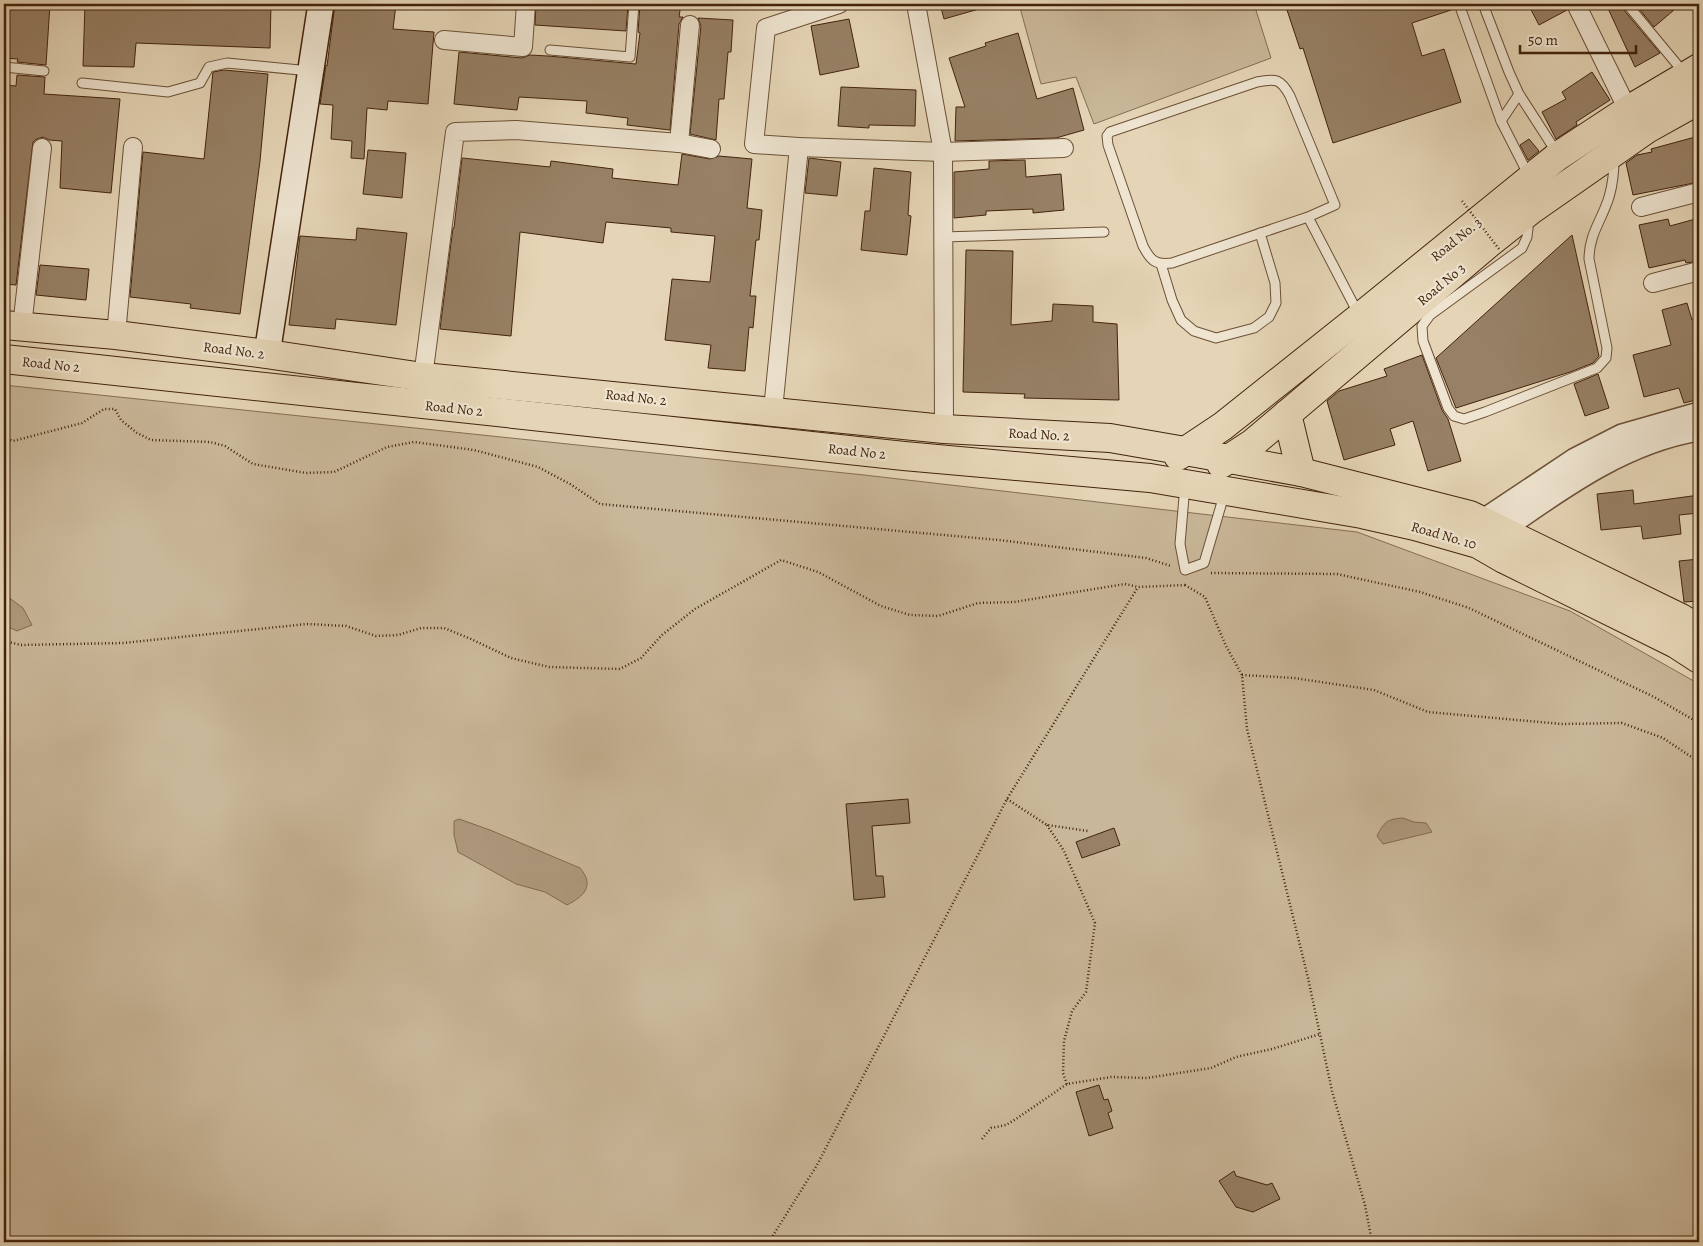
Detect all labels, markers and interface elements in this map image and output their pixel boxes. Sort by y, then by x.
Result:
scale bar [1520,22,1637,54]
text: 50 m [1528,30,1558,50]
street label: Road No. 3 [1427,213,1486,266]
street label: Road No 3 [1413,259,1469,310]
street label: Road No. 2 [202,337,266,364]
street label: Road No 2 [21,352,81,377]
street label: Road No. 2 [604,385,668,410]
street label: Road No 2 [424,396,484,421]
street label: Road No. 2 [1008,423,1071,446]
street label: Road No 2 [827,439,887,464]
street label: Road No. 10 [1409,517,1479,554]

